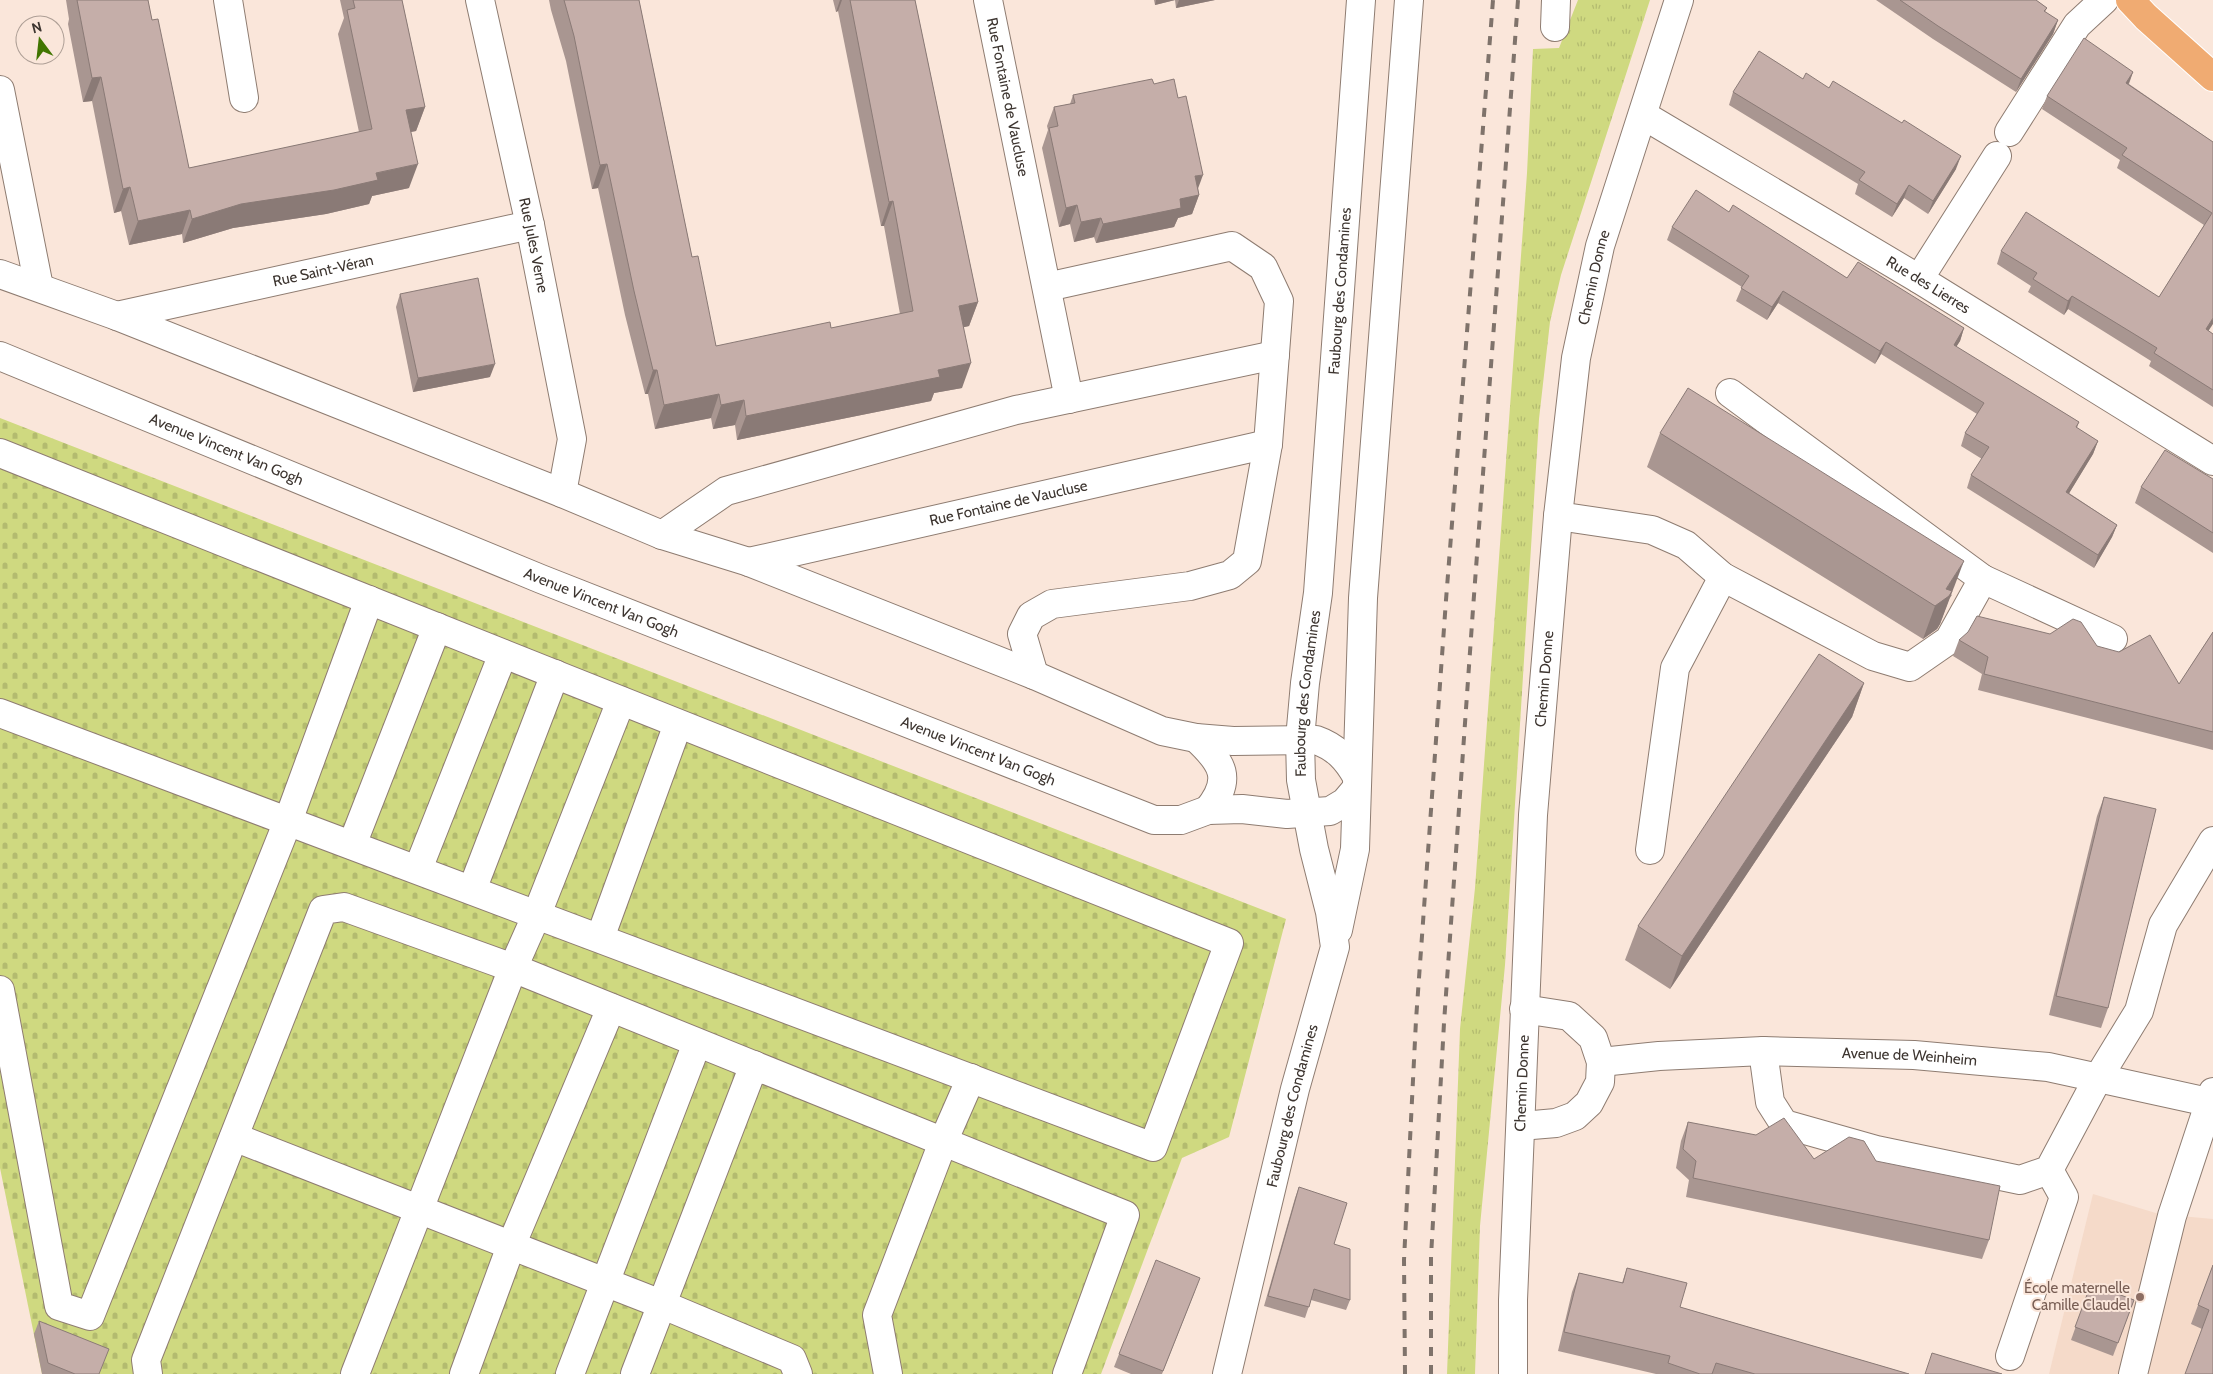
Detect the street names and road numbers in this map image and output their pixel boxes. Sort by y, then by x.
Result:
street label: Rue Fontaine de Vaucluse [983,16,1033,178]
street label: Rue Jules Verne [515,196,552,295]
street label: Faubourg des Condamines [1325,207,1355,375]
street label: Chemin Donne [1574,227,1614,326]
street label: Rue Saint-Véran [271,251,375,290]
street label: Rue des Lierres [1883,253,1973,317]
street label: Avenue Vincent Van Gogh [147,410,306,489]
street label: Rue Fontaine de Vaucluse [928,476,1089,530]
street label: Avenue Vincent Van Gogh [521,564,681,641]
street label: Faubourg des Condamines [1291,609,1324,777]
street label: Chemin Donne [1531,630,1557,728]
street label: Avenue Vincent Van Gogh [898,712,1058,789]
street label: Faubourg des Condamines [1263,1022,1322,1189]
street label: Chemin Donne [1511,1034,1533,1132]
street label: Avenue de Weinheim [1842,1044,1978,1070]

